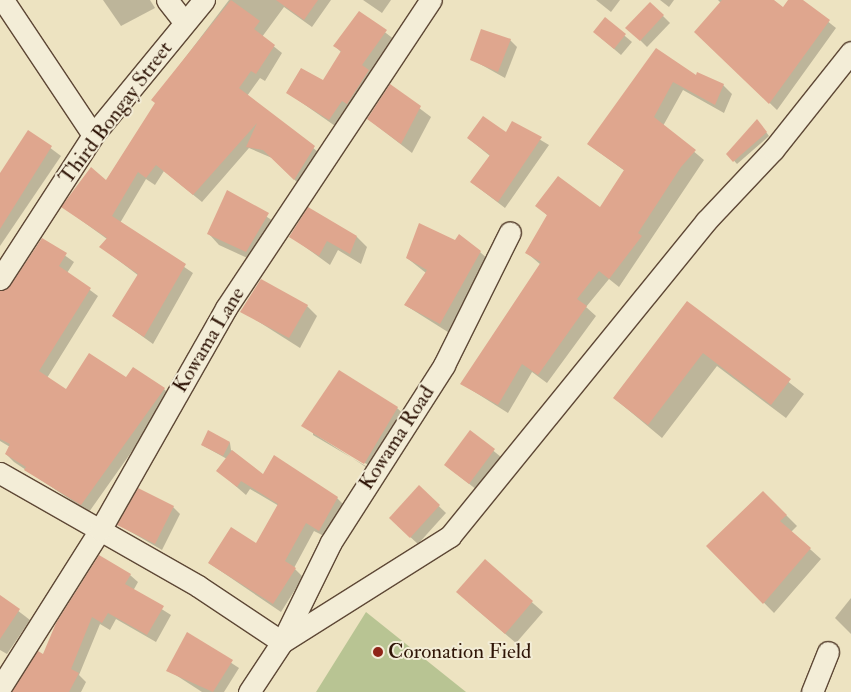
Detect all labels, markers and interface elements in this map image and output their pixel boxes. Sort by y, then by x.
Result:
street label: Third Bongay Street [54,37,178,189]
street label: Kowama Lane [168,283,250,397]
street label: Kowama Road [354,381,440,495]
place label: Coronation Field [388,639,531,665]
marker: Coronation Field [372,646,384,658]

